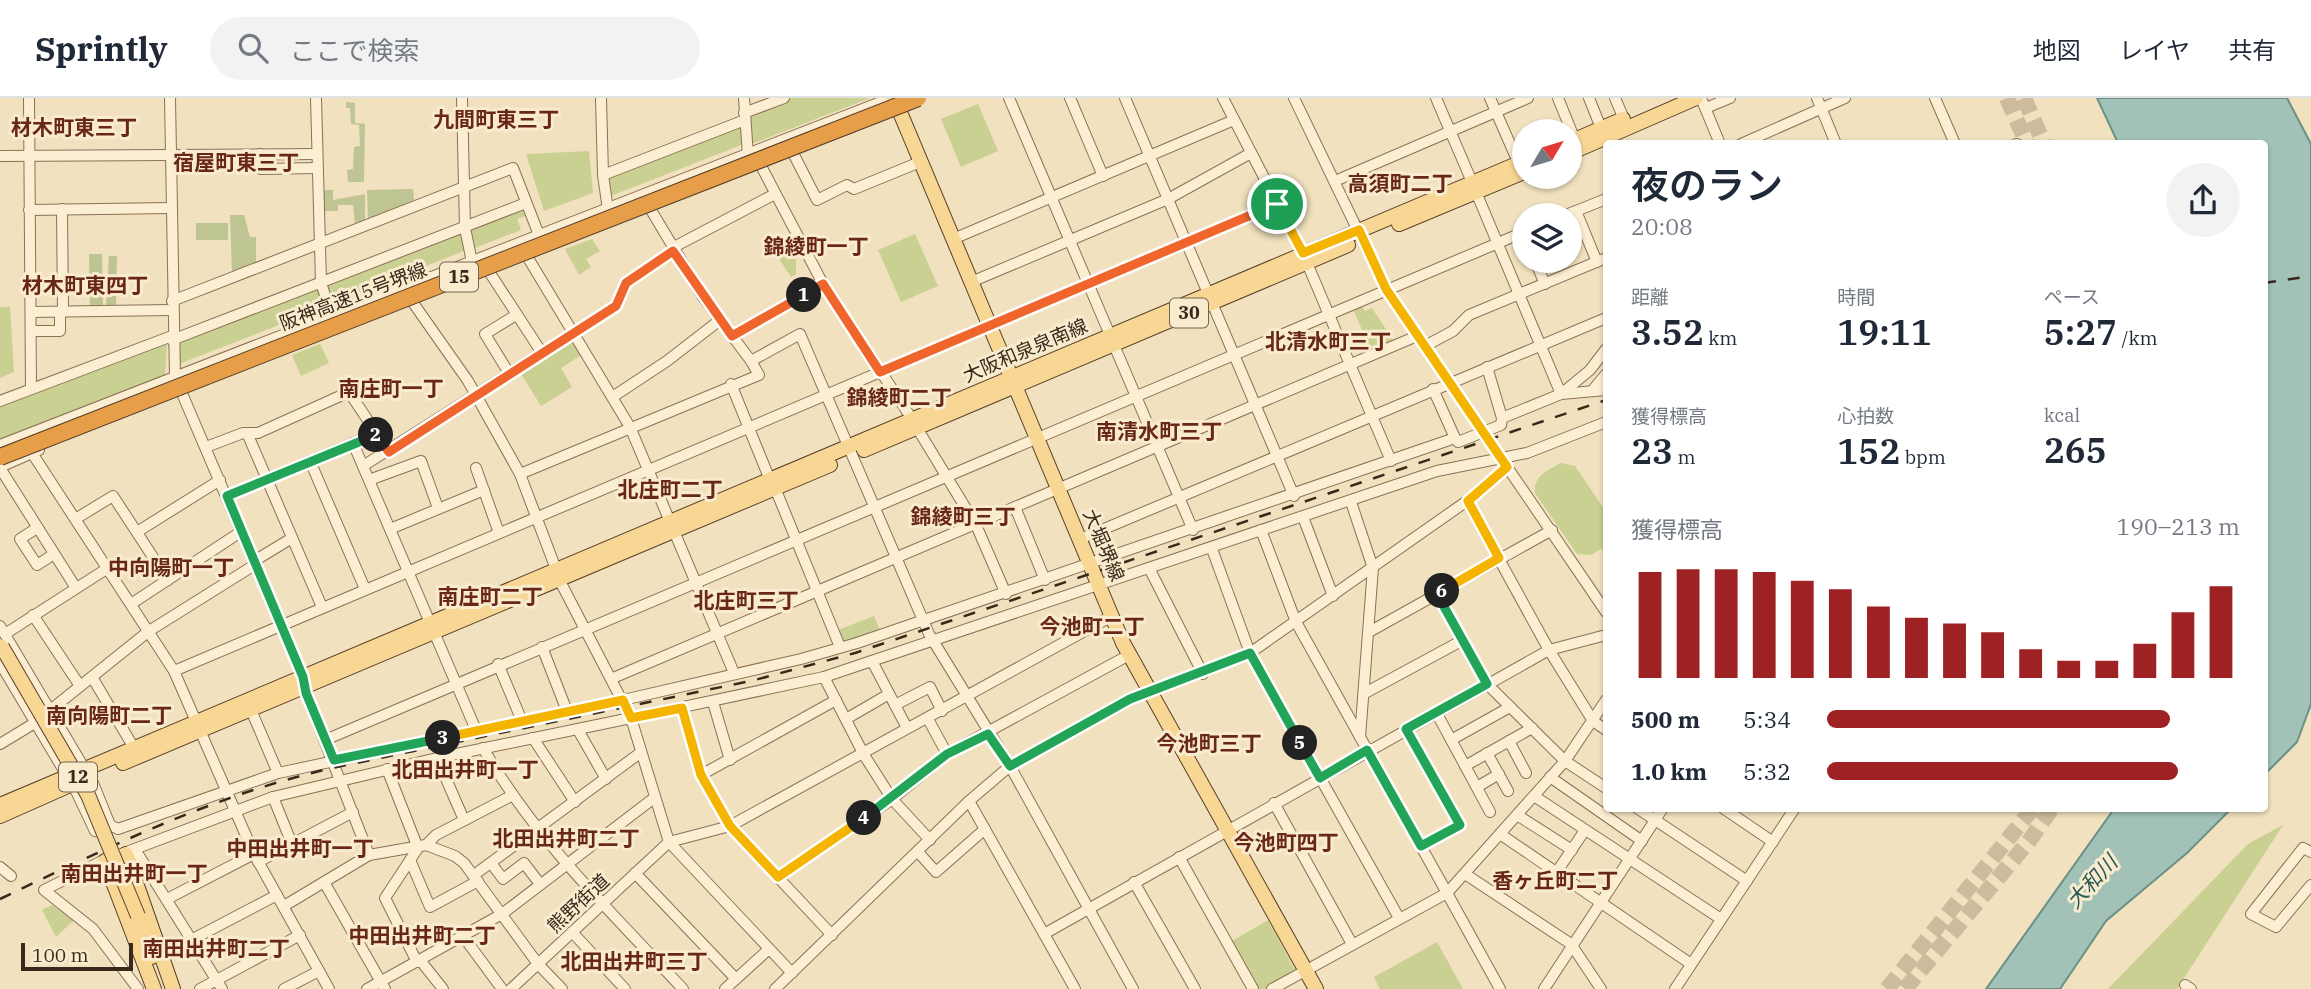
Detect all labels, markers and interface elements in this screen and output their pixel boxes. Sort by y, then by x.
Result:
search box [210,17,700,80]
text: Sprintly [35,27,168,70]
icon: search [234,29,272,67]
text: ここで検索 [290,33,420,67]
text: 地図 [2033,34,2081,66]
text: レイヤ [2119,34,2190,66]
text: 共有 [2228,34,2276,66]
district label: 九間町東三丁 [433,105,559,133]
district label: 材木町東三丁 [11,113,137,141]
north arrow [1512,119,1582,189]
map controls [1512,119,1582,273]
district label: 宿屋町東三丁 [173,148,299,176]
text: 夜のラン [1631,160,1783,209]
button: share [2166,163,2240,237]
district label: 高須町二丁 [1348,169,1453,197]
pin [1247,174,1307,234]
icon: arrive [1258,185,1296,223]
button: layers [1512,203,1582,273]
text: 20:08 [1631,211,1693,241]
district label: 錦綾町一丁 [764,232,869,260]
street label: 阪神高速15号堺線 [276,257,430,335]
road number: 15 [440,262,478,292]
district label: 材木町東四丁 [22,271,148,299]
pin: 1 [786,278,822,312]
text: 1 [798,282,809,306]
text: 距離 [1631,285,1669,309]
text: 時間 [1837,285,1875,309]
text: ペース [2044,285,2100,309]
road number: 30 [1170,298,1208,328]
text: 3.52 [1631,309,1704,355]
text: 19:11 [1837,309,1932,355]
text: 5:27 [2044,309,2117,355]
street label: 大阪和泉泉南線 [959,313,1091,387]
text: km [1704,326,1737,350]
text: /km [2117,326,2158,350]
district label: 北清水町三丁 [1265,327,1391,355]
district label: 南庄町一丁 [339,374,444,402]
district label: 錦綾町二丁 [847,383,952,411]
text: kcal [2044,403,2080,427]
text: 獲得標高 [1631,404,1707,428]
text: 心拍数 [1837,404,1894,428]
district label: 南清水町三丁 [1096,417,1222,445]
pin: 2 [358,418,394,452]
text: 2 [370,422,381,446]
text: 265 [2044,427,2107,473]
text: 23 [1631,428,1673,474]
text: 152 [1837,428,1900,474]
text: m [1673,445,1696,469]
text: bpm [1900,445,1946,469]
district label: 北庄町二丁 [618,475,723,503]
district label: 錦綾町三丁 [911,502,1016,530]
street label: 大堀堺線 [1078,505,1130,585]
text: 190–213 m [2116,511,2240,541]
text: 獲得標高 [1631,514,1723,544]
district label: 中向陽町一丁 [108,553,234,581]
pin: 6 [1424,574,1460,608]
text: 6 [1436,578,1447,602]
district label: 南庄町二丁 [438,582,543,610]
district label: 北庄町三丁 [694,586,799,614]
district label: 今池町二丁 [1040,612,1145,640]
district label: 南向陽町二丁 [46,701,172,729]
text: 500 m [1631,704,1700,734]
text: 5:34 [1743,704,1791,734]
pin: 3 [426,720,460,756]
text: 3 [437,725,448,749]
pin: 5 [1282,726,1318,760]
district label: 今池町三丁 [1157,729,1262,757]
text: 5 [1294,730,1305,754]
district label: 北田出井町一丁 [392,755,539,783]
text: 1.0 km [1631,756,1707,786]
text: 5:32 [1743,756,1791,786]
road number: 12 [59,762,97,792]
pin: 4 [846,800,882,836]
text: 4 [858,805,869,829]
district label: 北田出井町二丁 [493,824,640,852]
district label: 今池町四丁 [1234,828,1339,856]
district label: 中田出井町一丁 [227,834,374,862]
water label: 大和川 [2060,847,2124,914]
district label: 南田出井町一丁 [61,859,208,887]
district label: 香ヶ丘町二丁 [1492,866,1618,894]
street label: 熊野街道 [542,868,614,938]
district label: 中田出井町二丁 [349,921,496,949]
district label: 南田出井町二丁 [143,934,290,962]
scale bar [21,940,133,972]
text: 100 m [32,943,89,967]
district label: 北田出井町三丁 [561,947,708,975]

